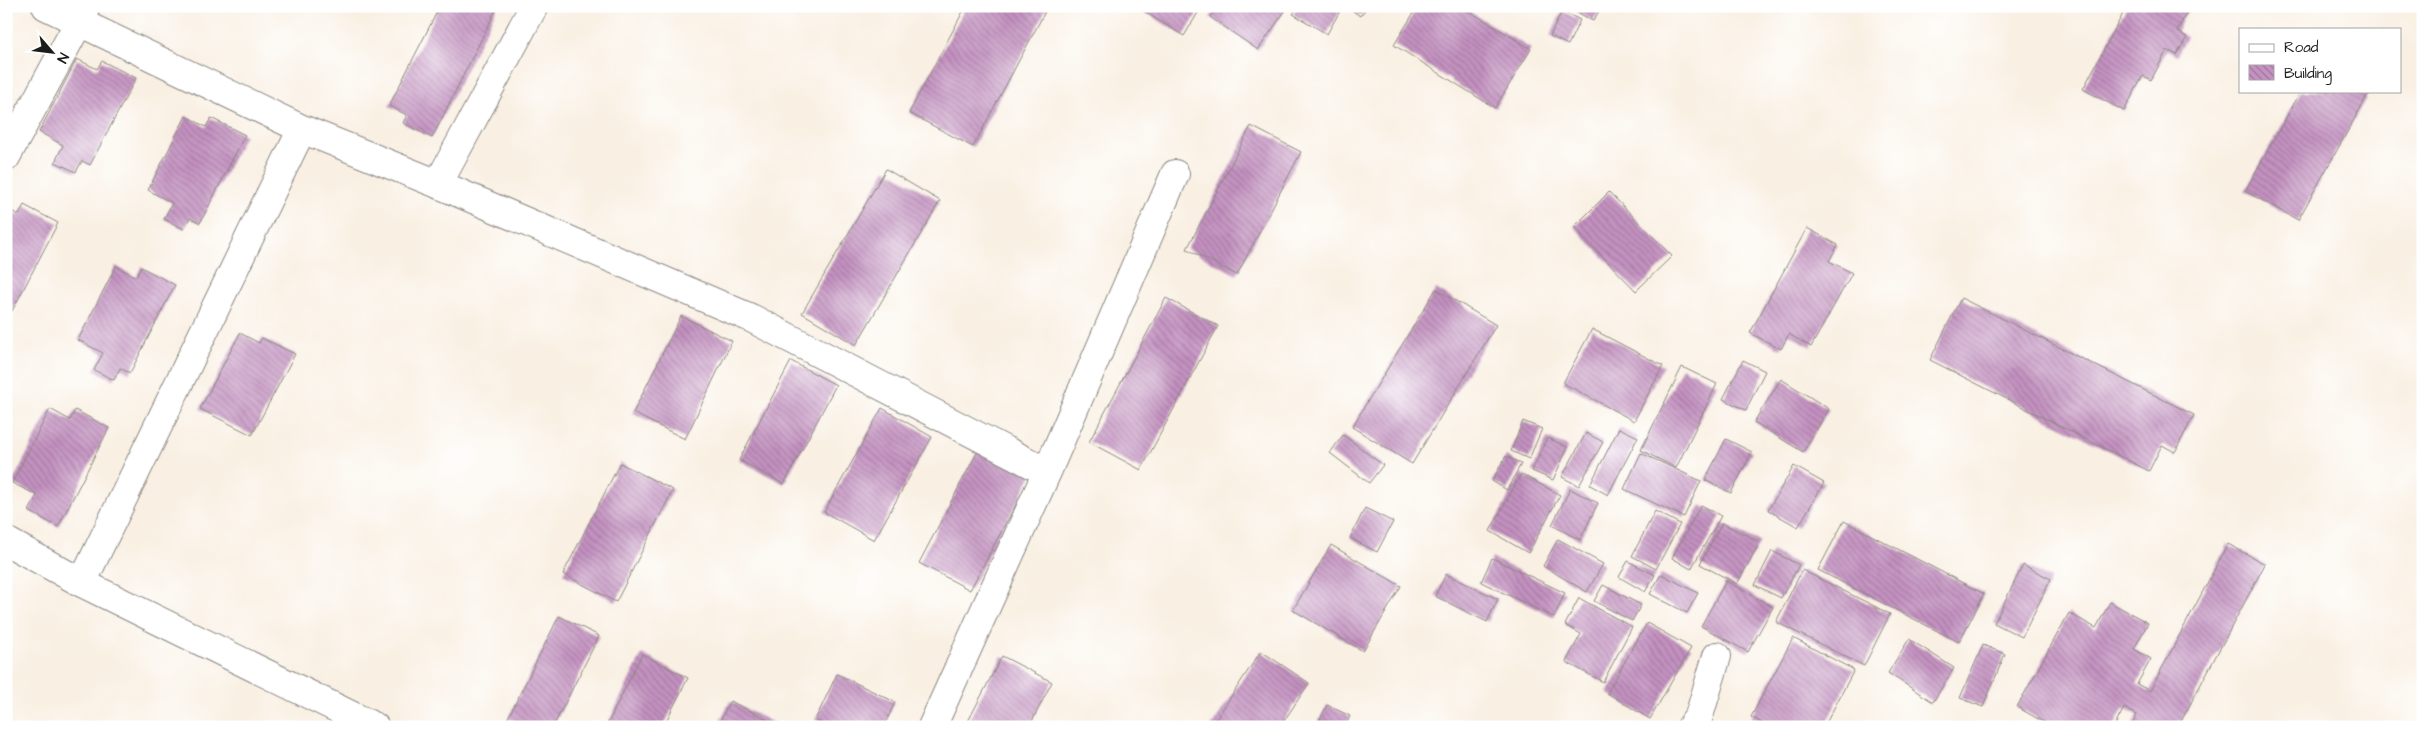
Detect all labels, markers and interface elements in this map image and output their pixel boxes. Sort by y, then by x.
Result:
north arrow [28,28,78,78]
legend [2239,28,2402,92]
text: Road [2284,37,2319,58]
text: N [52,49,73,66]
text: Building [2284,63,2332,85]

